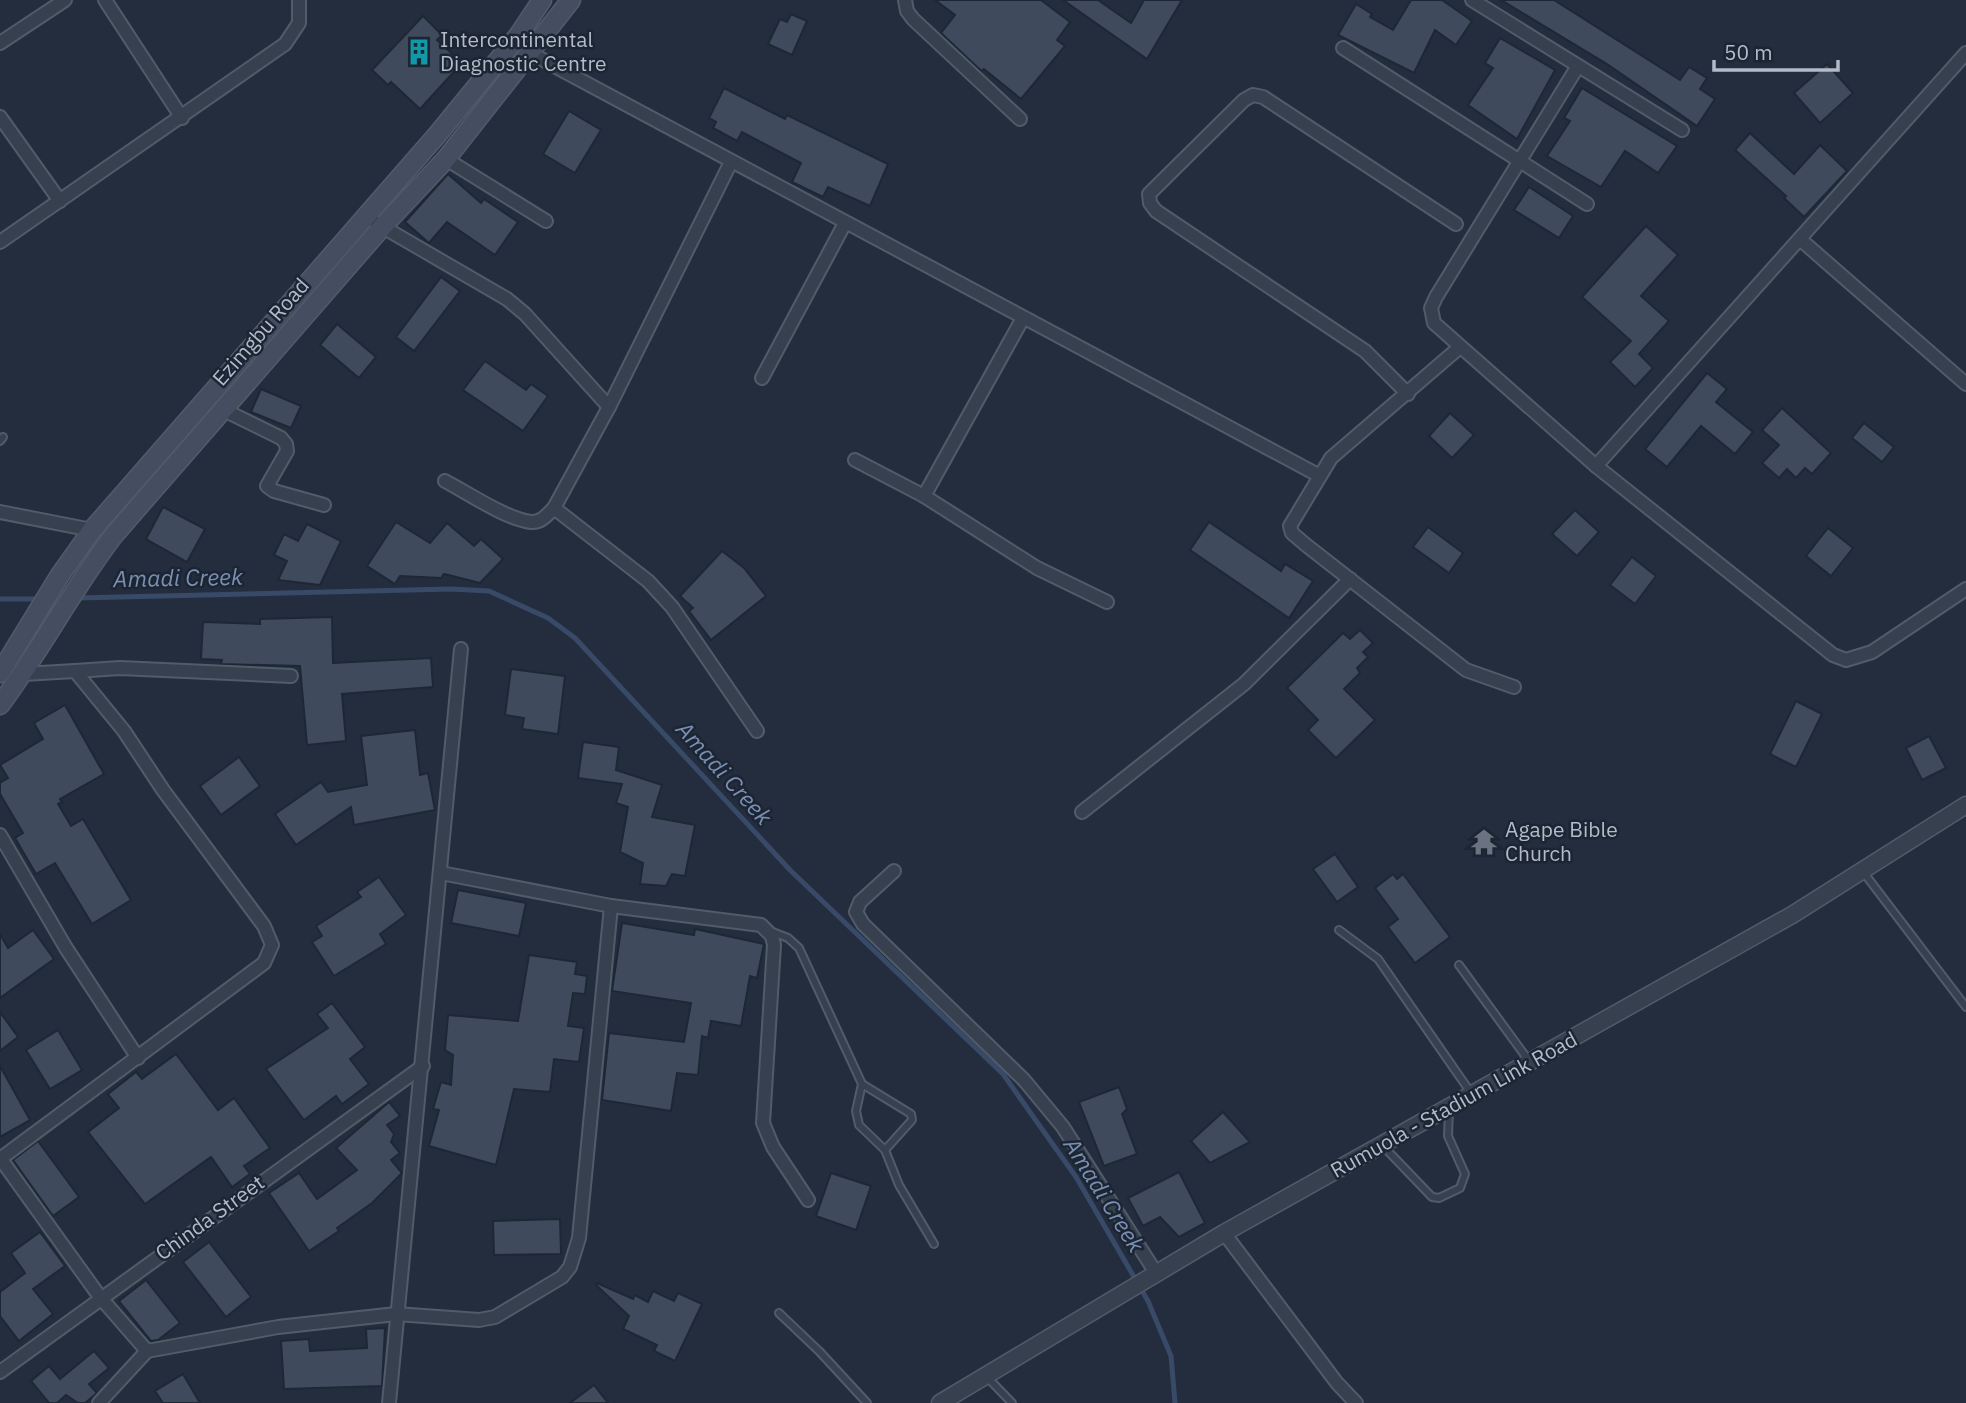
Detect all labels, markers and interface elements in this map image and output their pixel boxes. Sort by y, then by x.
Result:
place label: Intercontinental Diagnostic Centre [440,25,607,77]
scale bar [1714,28,1838,72]
building icon: Intercontinental Diagnostic Centre [404,37,434,67]
text: 50 m [1724,38,1773,66]
street label: Ezimgbu Road [206,272,315,391]
water label: Amadi Creek [112,561,244,593]
water label: Amadi Creek [670,713,780,831]
place label: Agape Bible Church [1505,815,1618,867]
temple icon: Agape Bible Church [1469,827,1499,857]
street label: Rumuola - Stadium Link Road [1325,1024,1582,1184]
water label: Amadi Creek [1057,1131,1152,1258]
street label: Chinda Street [149,1168,269,1266]

